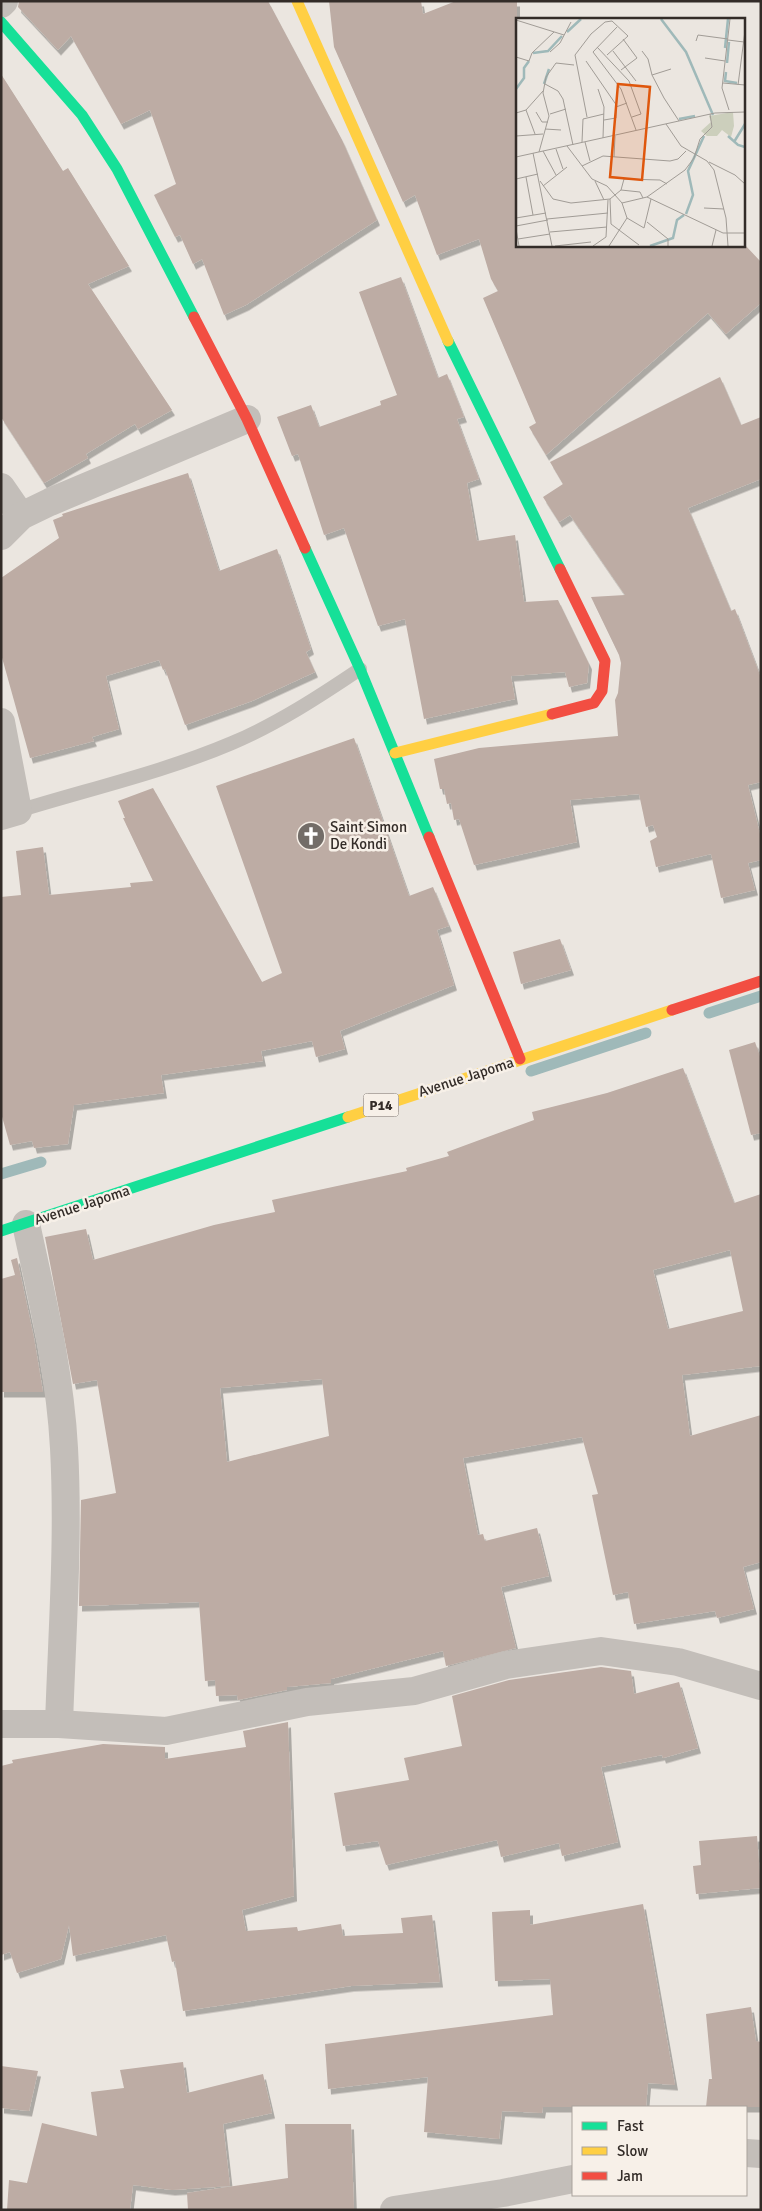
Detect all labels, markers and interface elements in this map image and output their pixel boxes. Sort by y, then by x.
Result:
inset map [516,18,744,246]
place label: Saint Simon De Kondi [330,818,407,853]
church icon: Saint Simon De Kondi [296,821,326,851]
street label: Avenue Japoma [416,1053,516,1101]
road number: P14 [364,1094,398,1116]
street label: Avenue Japoma [32,1181,132,1229]
legend [572,2106,747,2196]
text: Fast [617,2117,644,2135]
text: Slow [617,2142,648,2160]
text: Jam [617,2167,643,2185]

